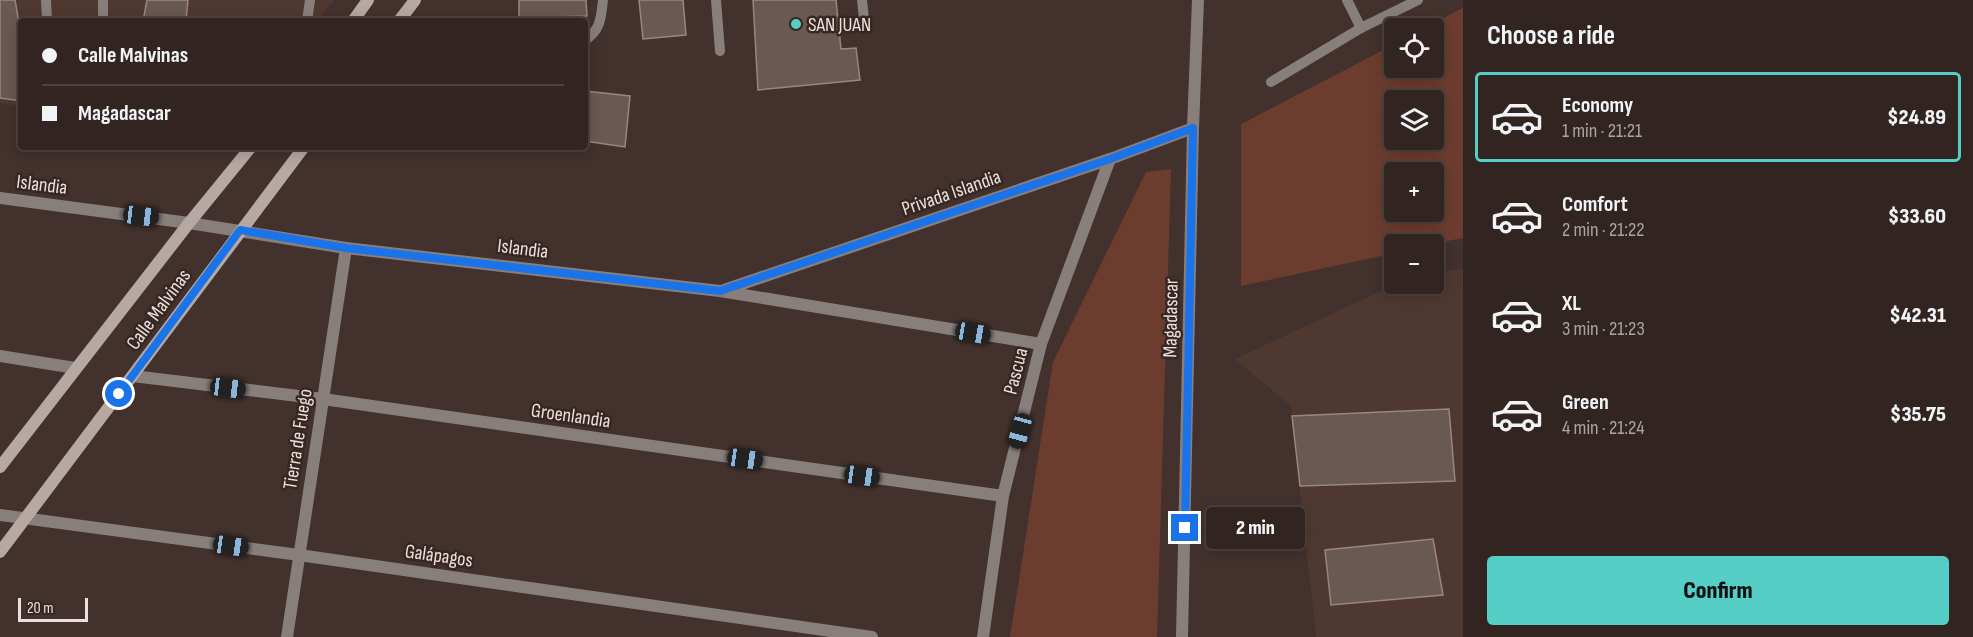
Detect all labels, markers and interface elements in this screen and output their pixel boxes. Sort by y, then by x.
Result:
place label: SAN JUAN [808,13,871,37]
marker: SAN JUAN [789,17,803,31]
map controls [1384,18,1444,294]
button: locate [1384,18,1444,78]
text: Choose a ride [1487,20,1615,52]
text: Calle Malvinas [78,42,188,69]
button: layers [1384,90,1444,150]
icon: car [1490,90,1544,144]
text: Economy [1562,92,1633,119]
text: Magadascar [78,100,171,127]
text: $24.89 [1887,104,1946,131]
text: 1 min · 21:21 [1562,119,1642,143]
button: + [1384,162,1444,222]
street label: Privada Islandia [899,165,1004,221]
street label: Islandia [15,170,69,200]
icon: car [1490,189,1544,243]
text: Comfort [1562,191,1628,218]
text: $33.60 [1888,203,1946,230]
car [122,205,160,227]
text: 2 min · 21:22 [1562,218,1644,242]
street label: Islandia [496,234,550,264]
button: − [1384,234,1444,294]
street label: Calle Malvinas [121,265,196,355]
street label: Magadascar [1158,278,1184,358]
icon: car [1490,288,1544,342]
text: XL [1562,290,1581,317]
text: $42.31 [1889,302,1946,329]
text: 3 min · 21:23 [1562,317,1645,341]
car [954,321,992,345]
street label: Pascua [999,345,1033,397]
car [209,377,247,399]
route start [105,380,132,407]
street label: Tierra de Fuego [278,387,318,491]
icon: car [1490,387,1544,441]
text: Green [1562,389,1609,416]
street label: Groenlandia [530,399,612,433]
text: $35.75 [1890,401,1946,428]
car [1007,411,1033,451]
text: 4 min · 21:24 [1562,416,1645,440]
car [726,448,764,470]
car [843,465,881,487]
callout: 2 min [1206,507,1305,549]
route end [1171,514,1198,541]
text: 2 min [1236,516,1275,540]
car [212,535,250,557]
street label: Galápagos [403,539,474,573]
button: Confirm [1487,556,1949,625]
scale bar [18,595,88,622]
text: 20 m [27,599,54,618]

